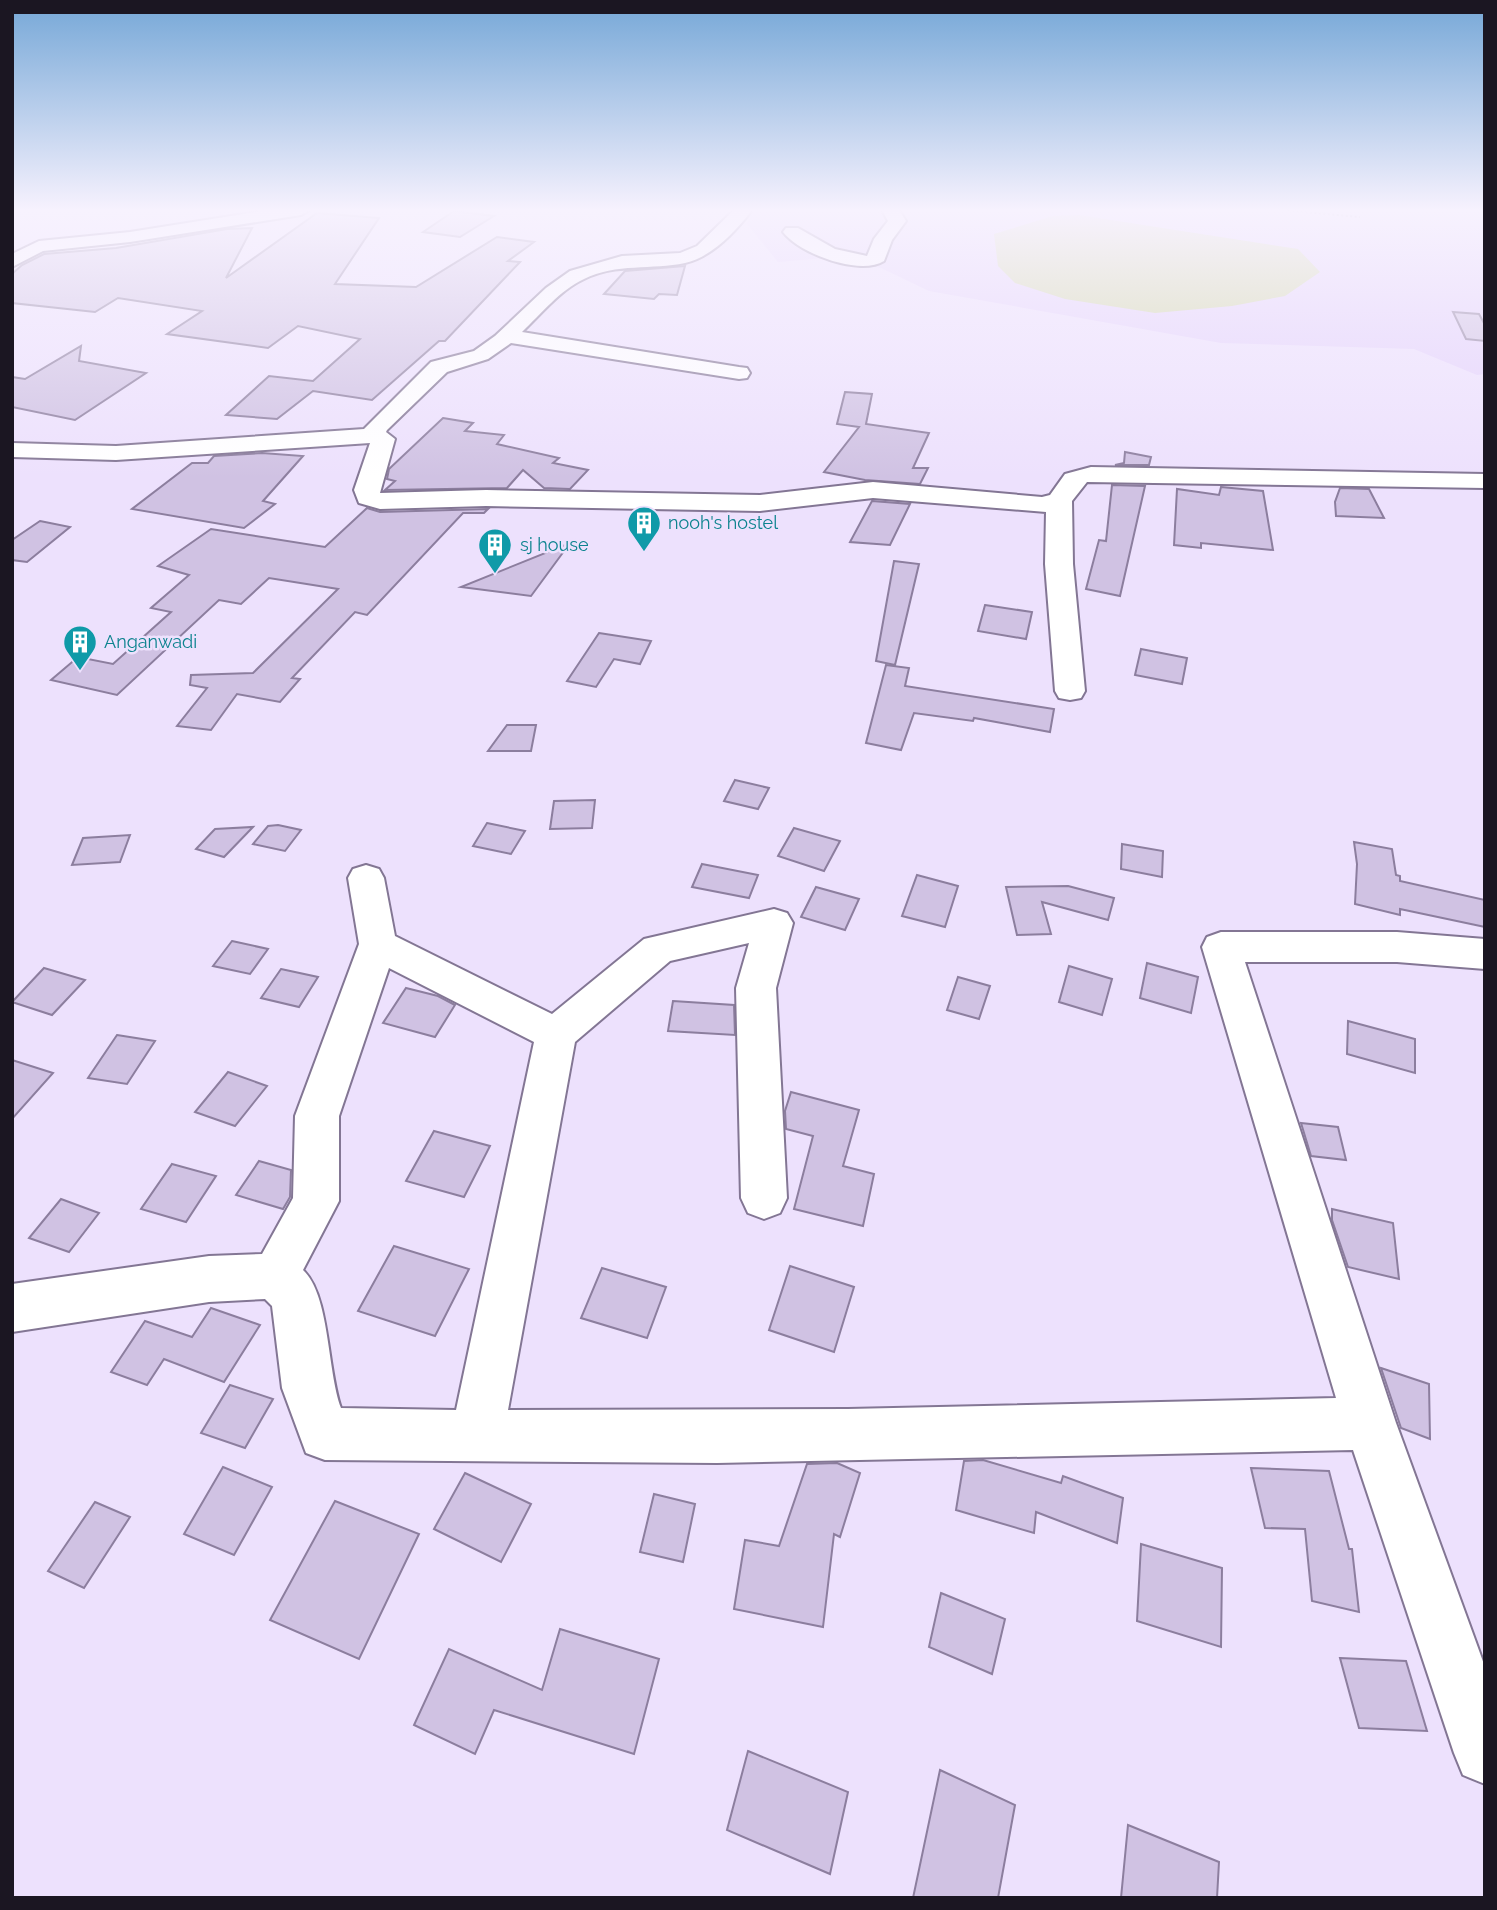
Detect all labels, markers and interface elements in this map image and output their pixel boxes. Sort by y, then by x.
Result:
building icon: nooh's hostel [625,504,663,553]
place label: nooh's hostel [668,512,778,533]
building icon: sj house [476,526,514,575]
place label: sj house [520,534,589,555]
building icon: Anganwadi [61,623,99,672]
place label: Anganwadi [104,631,197,652]

